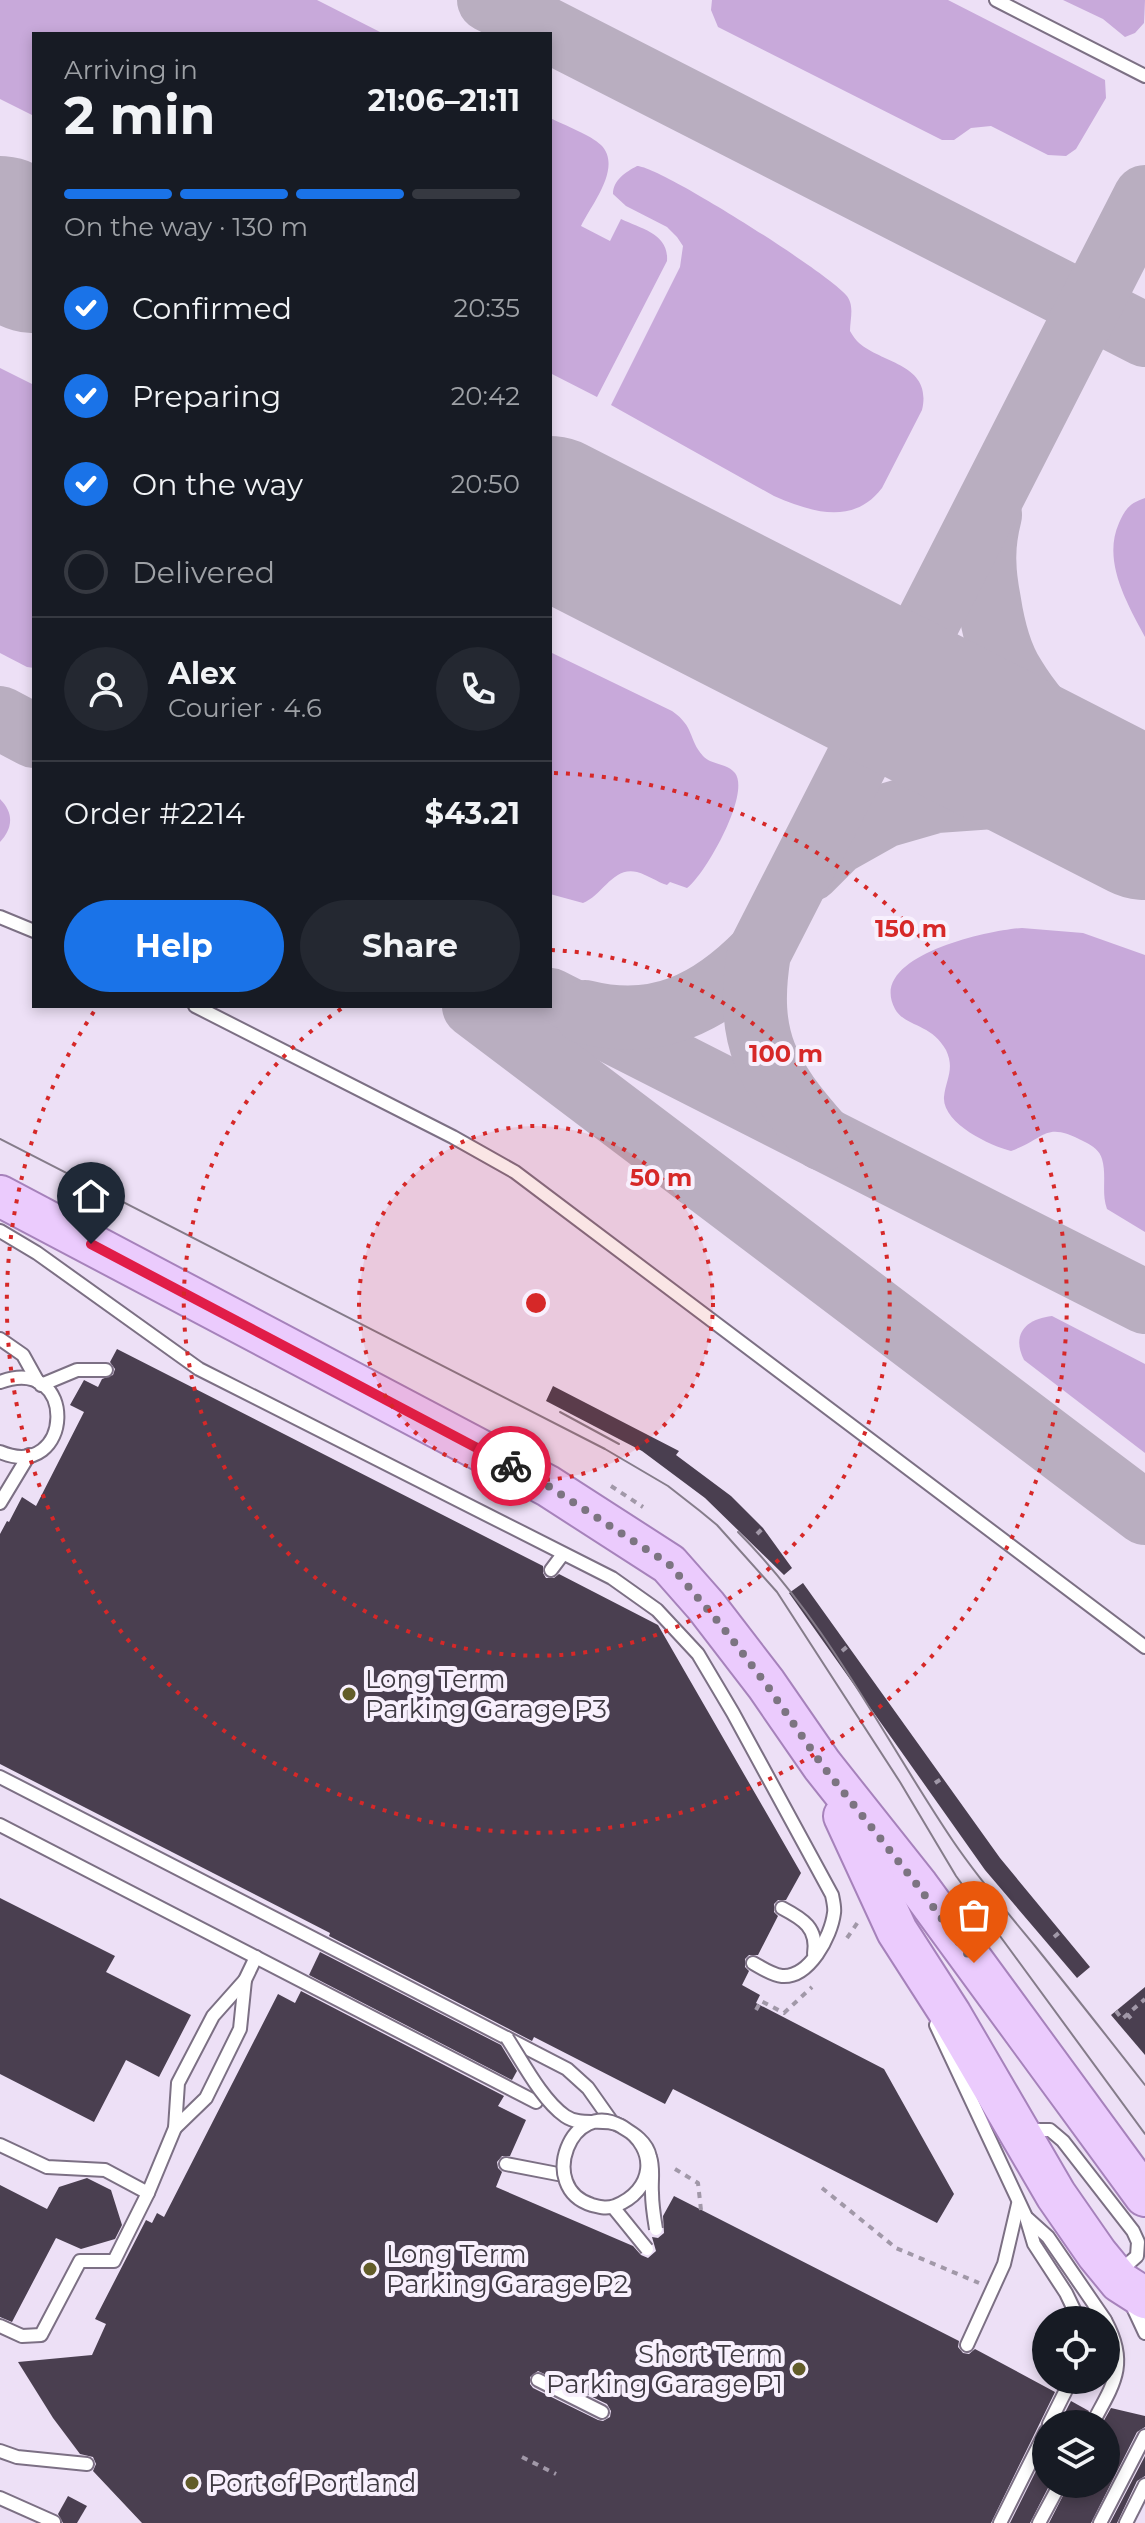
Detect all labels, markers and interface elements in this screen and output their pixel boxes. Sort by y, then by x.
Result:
text: Arriving in [64,54,198,86]
text: 21:06–21:11 [368,82,520,119]
text: 2 min [64,84,216,147]
text: On the way · 130 m [64,211,308,243]
icon: check [64,286,108,330]
text: Confirmed [132,290,292,327]
text: 20:35 [453,292,520,324]
icon: check [64,374,108,418]
text: Preparing [132,378,281,415]
text: 20:42 [451,380,520,412]
icon: check [64,462,108,506]
text: On the way [132,466,303,503]
text: 20:50 [451,468,520,500]
text: Delivered [132,554,275,591]
button: person [64,647,148,731]
button: phone [436,647,520,731]
text: Alex [168,655,236,692]
text: Courier · 4.6 [168,692,322,724]
text: Order #2214 [64,795,245,832]
text: $43.21 [425,795,520,832]
button: Help [64,900,284,992]
button: Share [300,900,520,992]
text: 150 m [875,914,947,943]
text: 100 m [749,1039,823,1068]
pin [57,1162,125,1244]
text: 50 m [630,1163,692,1192]
icon: home [69,1174,113,1218]
centre of rings [522,1289,550,1317]
courier [471,1426,551,1506]
icon: bike [489,1444,533,1488]
place label: Long Term Parking Garage P3 [365,1663,607,1725]
marker: Long Term Parking Garage P3 [340,1685,358,1703]
pin [940,1881,1008,1963]
icon: bag [952,1893,996,1937]
place label: Long Term Parking Garage P2 [386,2238,628,2300]
marker: Long Term Parking Garage P2 [361,2260,379,2278]
map controls [1032,2306,1120,2498]
button: locate [1032,2306,1120,2394]
place label: Short Term Parking Garage P1 [546,2338,783,2400]
marker: Short Term Parking Garage P1 [790,2360,808,2378]
button: layers [1032,2410,1120,2498]
place label: Port of Portland [208,2467,416,2499]
marker: Port of Portland [183,2474,201,2492]

